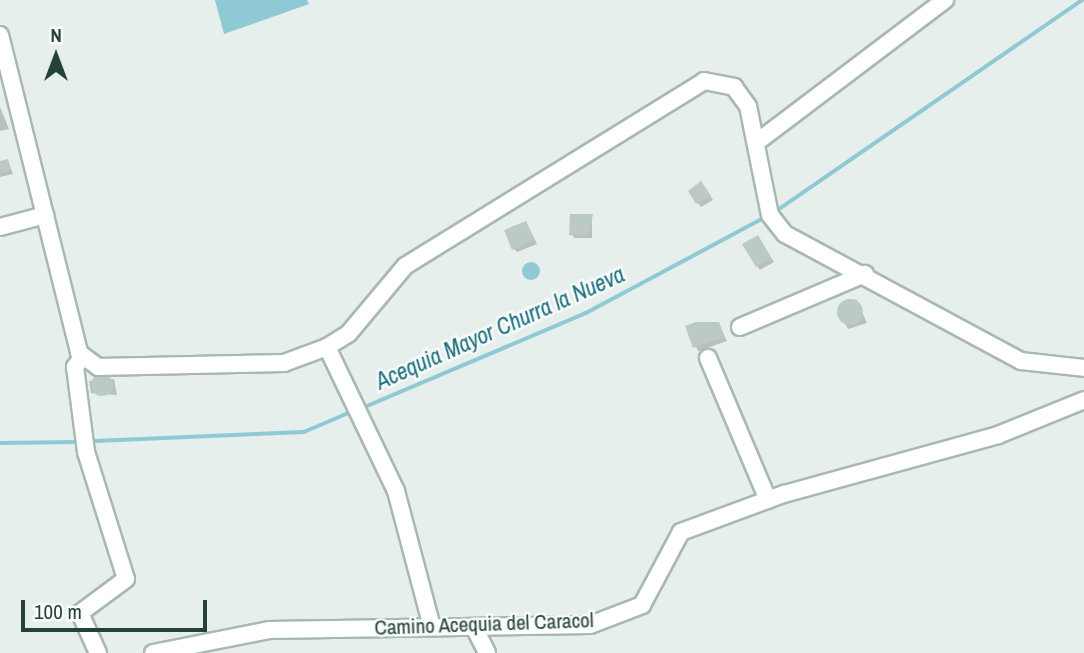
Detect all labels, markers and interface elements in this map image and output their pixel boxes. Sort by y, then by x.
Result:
north arrow [21,21,91,91]
text: N [50,22,62,48]
water label: Acequia Mayor Churra la Nueva [371,261,629,395]
scale bar [24,586,210,630]
text: 100 m [34,597,82,626]
street label: Camino Acequia del Caracol [374,608,594,640]

